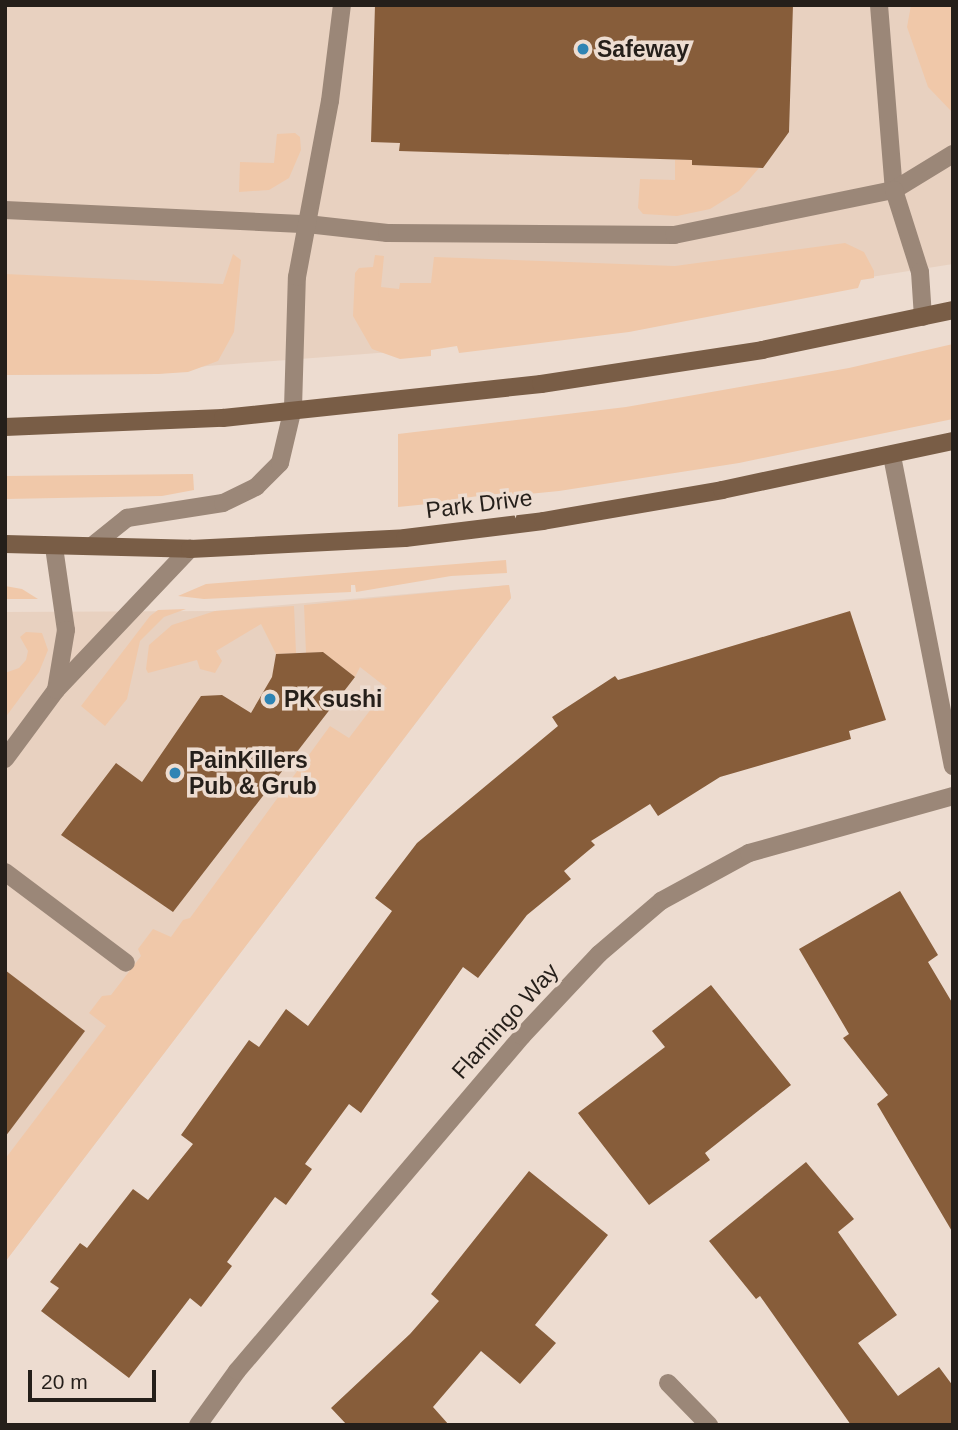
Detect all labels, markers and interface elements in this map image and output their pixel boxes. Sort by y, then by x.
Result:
place label: Safeway [597,35,689,63]
marker: Safeway [575,41,591,57]
street label: Park Drive [424,484,534,524]
place label: PK sushi [284,685,382,713]
marker: PK sushi [262,691,278,707]
place label: PainKillers Pub & Grub [189,746,317,800]
marker: PainKillers Pub & Grub [167,765,183,781]
street label: Flamingo Way [446,957,564,1085]
scale bar [32,1356,159,1400]
text: 20 m [41,1370,88,1393]

